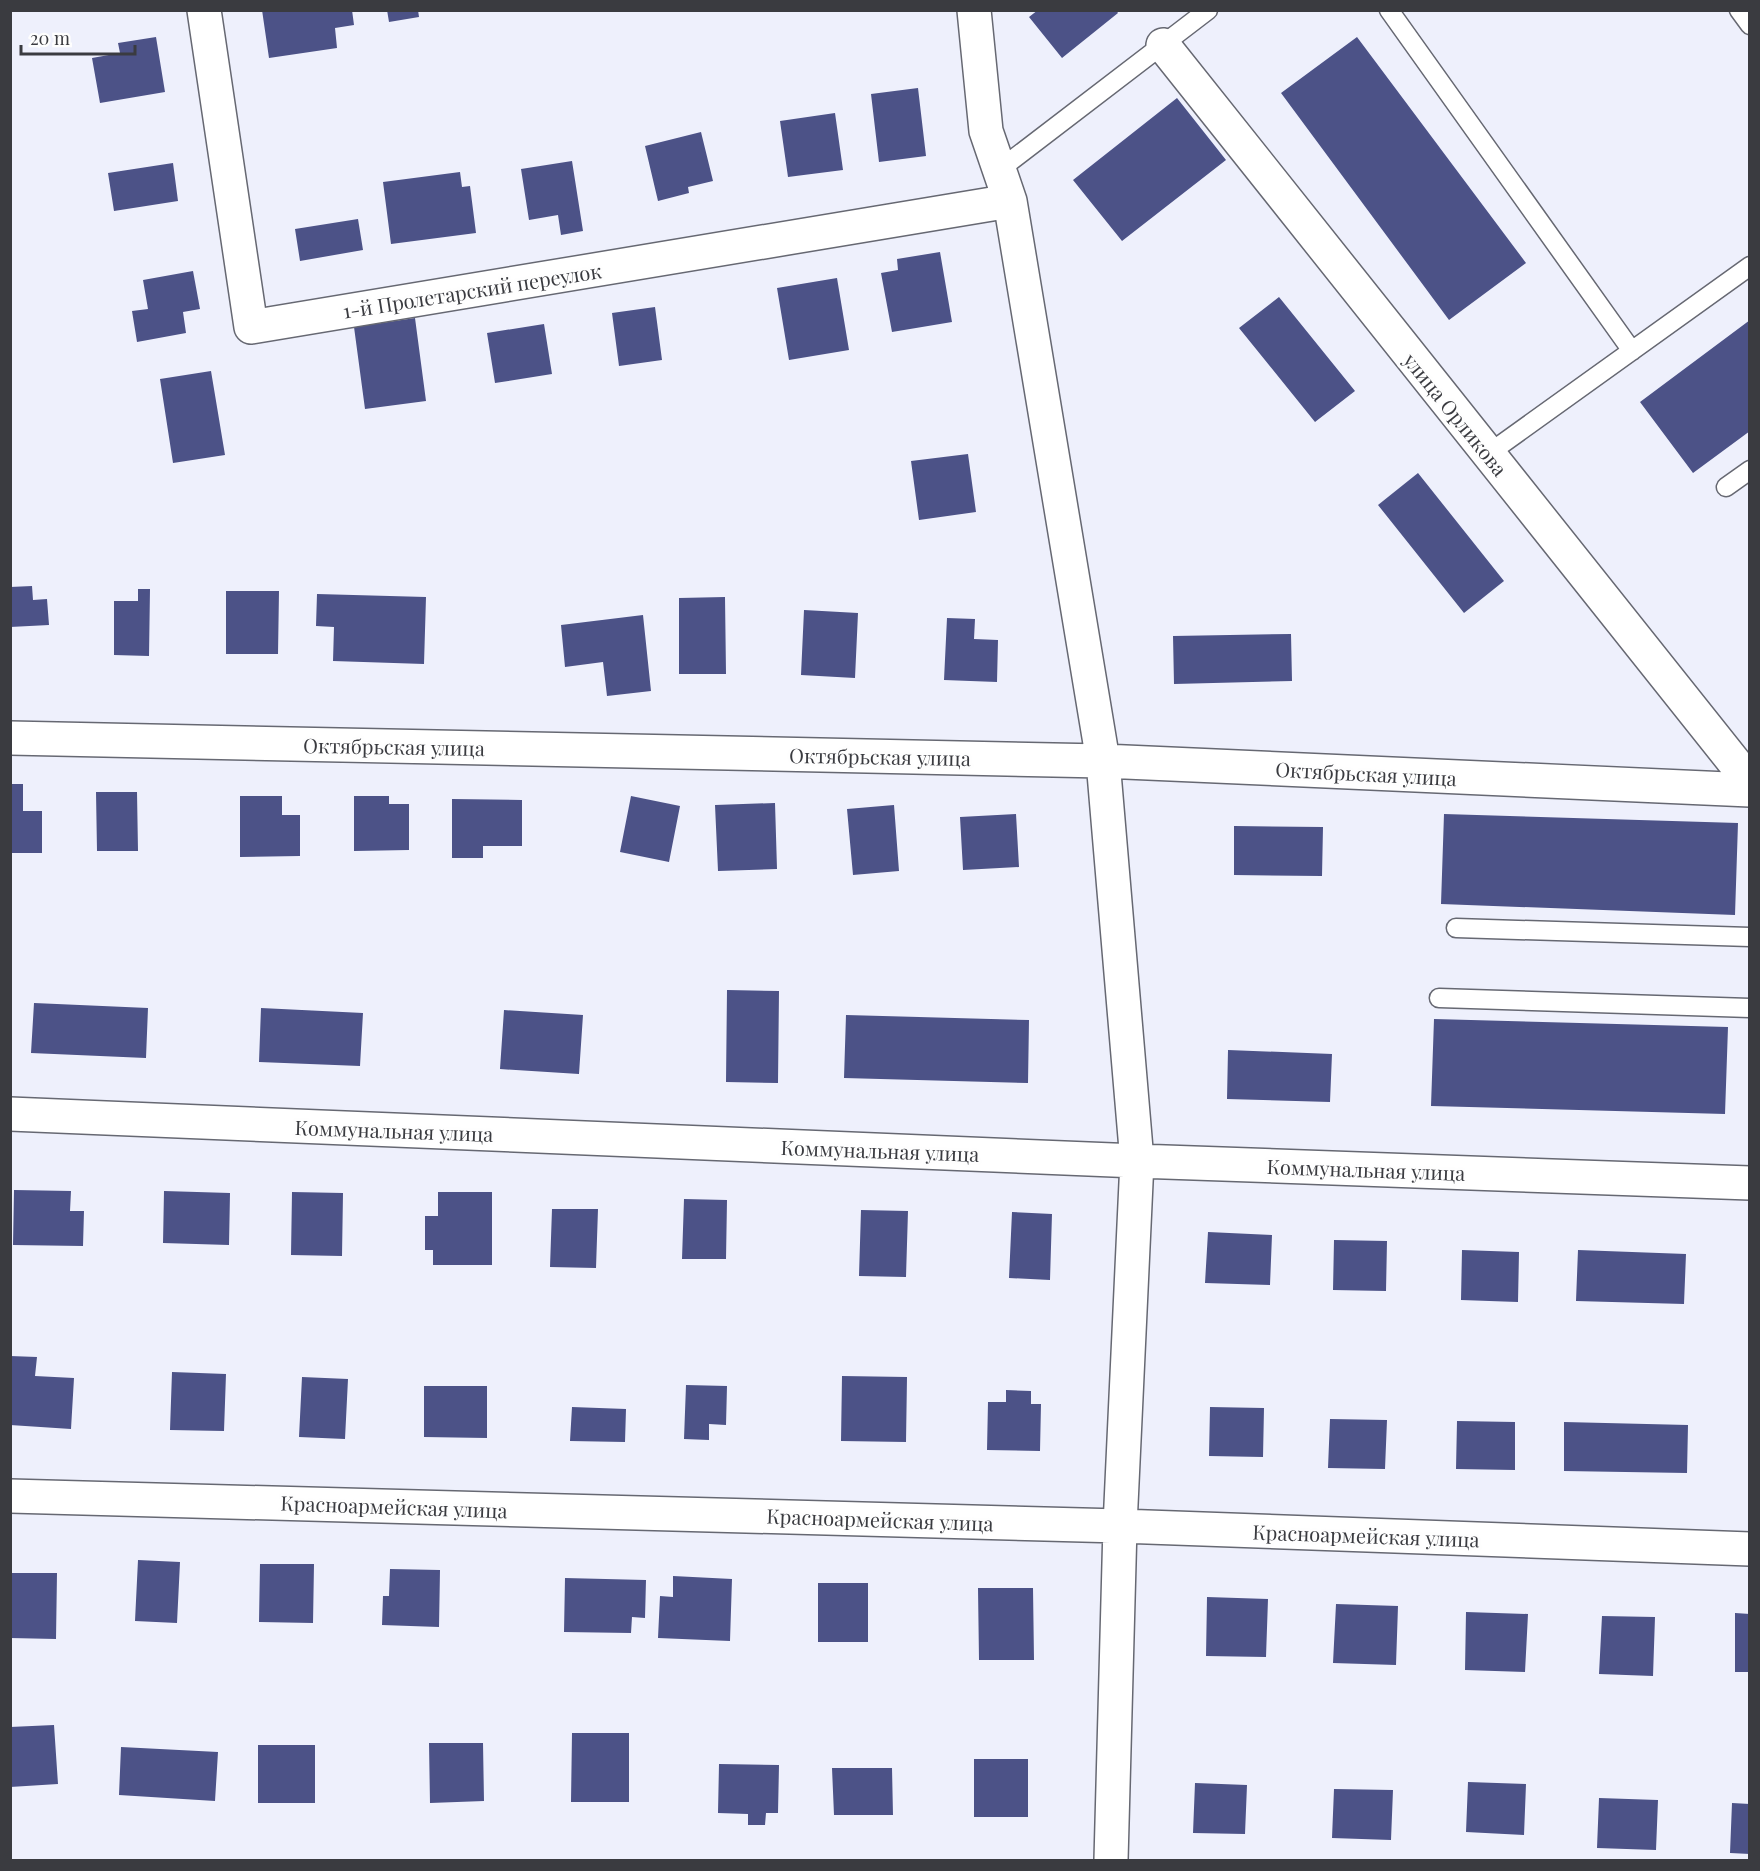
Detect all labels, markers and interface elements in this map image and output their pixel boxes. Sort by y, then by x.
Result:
scale bar [21,18,135,56]
text: 20 m [30,26,70,50]
street label: 1-й Пролетарский переулок [341,256,604,324]
street label: улица Орликова [1397,346,1514,481]
street label: Октябрьская улица [303,731,485,761]
street label: Октябрьская улица [789,741,971,771]
street label: Октябрьская улица [1275,755,1457,791]
street label: Коммунальная улица [294,1113,494,1147]
street label: Коммунальная улица [780,1133,980,1167]
street label: Коммунальная улица [1266,1152,1466,1186]
street label: Красноармейская улица [280,1489,508,1523]
street label: Красноармейская улица [766,1502,994,1536]
street label: Красноармейская улица [1252,1518,1480,1552]

